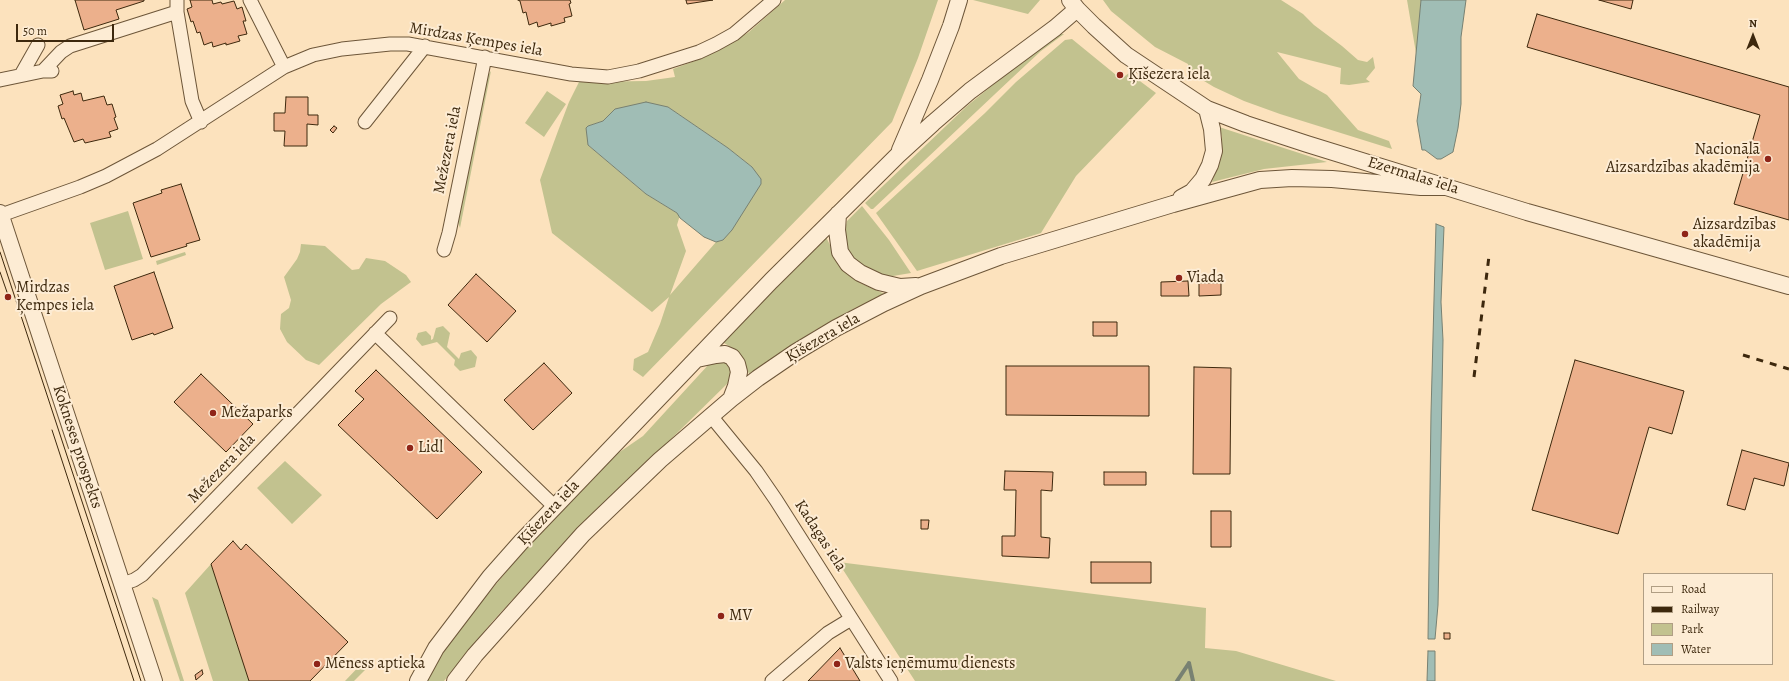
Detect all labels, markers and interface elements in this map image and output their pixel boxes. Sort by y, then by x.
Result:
scale bar [18,16,116,42]
north arrow [1733,16,1773,56]
text: N [1749,16,1757,31]
street label: Mirdzas Ķempes iela [408,19,544,61]
text: 50 m [23,23,47,39]
place label: Ķīšezera iela [1128,65,1210,85]
marker: Ķīšezera iela [1115,70,1125,80]
street label: Mežezera iela [430,104,466,196]
place label: Nacionālā Aizsardzības akadēmija [1606,140,1760,178]
street label: Ezermalas iela [1365,153,1461,199]
marker: Nacionālā Aizsardzības akadēmija [1763,154,1773,164]
place label: Aizsardzības akadēmija [1693,215,1776,253]
marker: Aizsardzības akadēmija [1680,229,1690,239]
place label: Viada [1187,268,1224,288]
marker: Viada [1174,273,1184,283]
place label: Mirdzas Ķempes iela [16,278,94,316]
marker: Mirdzas Ķempes iela [3,292,13,302]
street label: Ķīšezera iela [783,309,863,367]
street label: Kokneses prospekts [48,383,106,511]
place label: Mežaparks [221,403,293,423]
marker: Mežaparks [208,408,218,418]
street label: Mežezera iela [184,430,260,508]
place label: Lidl [418,438,443,458]
marker: Lidl [405,443,415,453]
street label: Ķīšezera iela [514,476,584,550]
street label: Kadagas iela [790,497,850,575]
legend [1643,573,1773,665]
text: Road [1681,581,1706,597]
text: Railway [1681,601,1719,617]
place label: MV [729,606,752,626]
marker: MV [716,611,726,621]
text: Park [1681,621,1704,637]
text: Water [1681,641,1711,657]
place label: Mēness aptieka [325,654,425,674]
place label: Valsts ieņēmumu dienests [845,654,1015,674]
marker: Mēness aptieka [312,659,322,669]
marker: Valsts ieņēmumu dienests [832,659,842,669]

